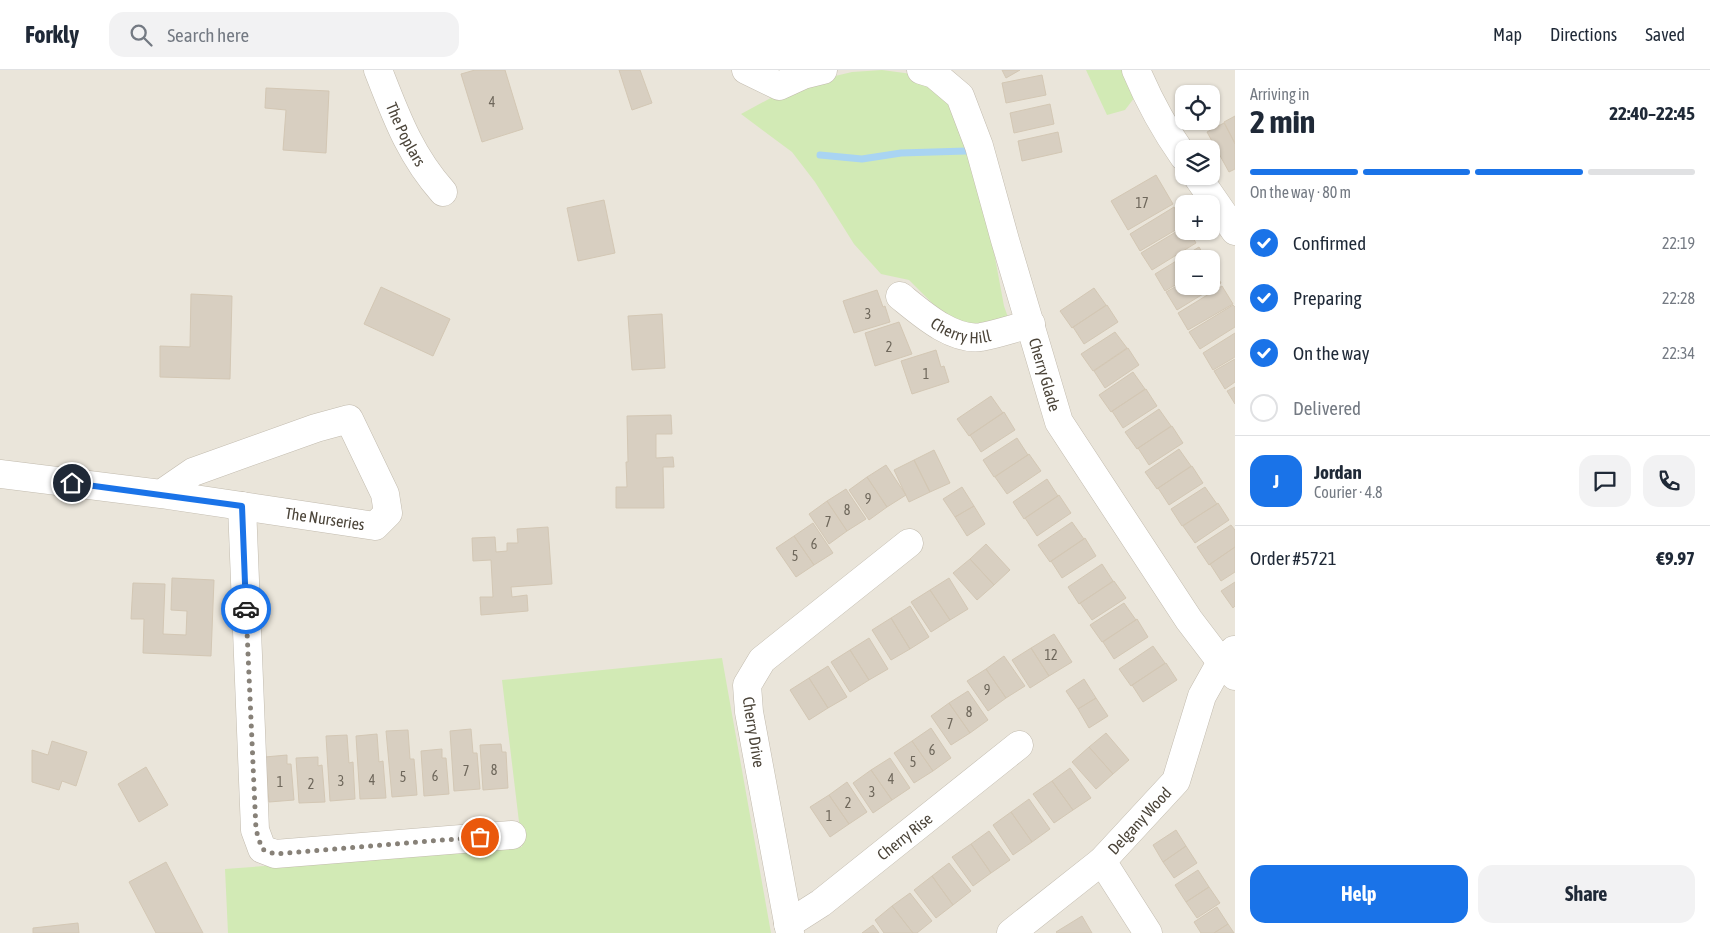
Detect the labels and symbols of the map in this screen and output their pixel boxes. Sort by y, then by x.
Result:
house number: 4 [489,94,496,110]
street label: The Poplars [383,100,430,170]
house number: 17 [1135,195,1149,211]
house number: 3 [865,306,871,322]
street label: Cherry Hill [928,314,993,347]
street label: Cherry Glade [1026,336,1064,413]
house number: 2 [886,339,892,355]
house number: 1 [923,366,929,382]
pin [51,462,93,504]
house number: 9 [865,491,871,507]
house number: 8 [844,502,851,518]
street label: The Nurseries [284,504,366,533]
house number: 7 [825,514,831,530]
house number: 6 [811,536,818,552]
house number: 5 [792,548,798,564]
courier [221,584,271,634]
house number: 12 [1044,647,1058,663]
house number: 9 [984,682,990,698]
street label: Cherry Drive [739,695,768,769]
house number: 8 [966,704,973,720]
house number: 7 [947,716,953,732]
house number: 6 [929,742,936,758]
house number: 5 [910,754,916,770]
house number: 8 [491,762,498,778]
house number: 7 [463,763,469,779]
house number: 6 [432,768,439,784]
house number: 5 [400,769,406,785]
house number: 4 [888,771,895,787]
house number: 4 [369,772,376,788]
house number: 3 [338,773,344,789]
house number: 1 [277,774,283,790]
house number: 2 [308,776,314,792]
street label: Delgany Wood [1104,783,1175,858]
house number: 3 [869,784,875,800]
house number: 2 [845,795,851,811]
house number: 1 [826,808,832,824]
street label: Cherry Rise [873,809,936,864]
pin [459,816,501,858]

